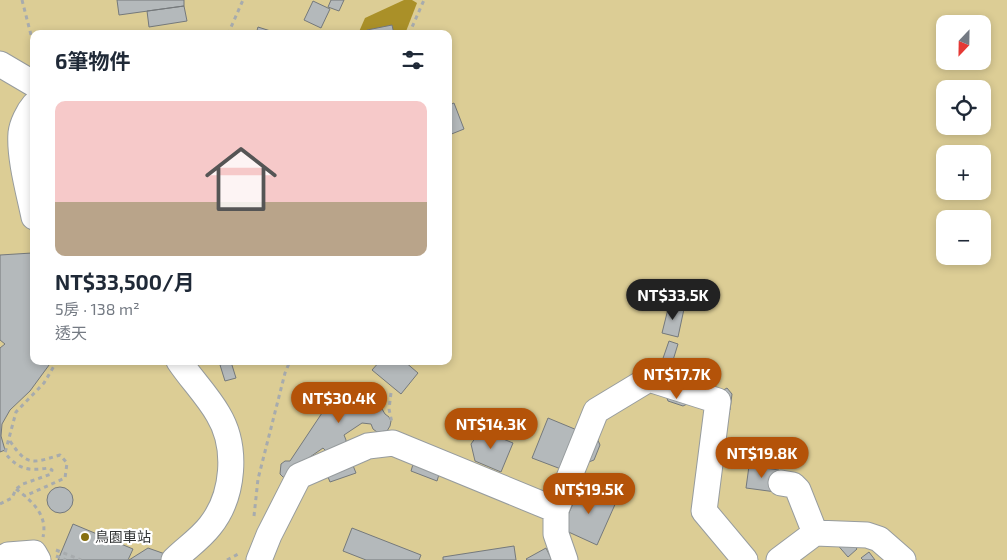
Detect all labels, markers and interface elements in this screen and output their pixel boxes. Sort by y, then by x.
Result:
north arrow [936,15,991,70]
map controls [936,15,991,265]
icon: filters [399,46,427,74]
text: 6筆物件 [55,48,130,73]
button: locate [936,80,991,135]
icon: home [196,134,286,224]
button: + [936,145,991,200]
button: − [936,210,991,265]
text: NT$33,500/月 [55,269,195,294]
pin: NT$33.5K [621,278,725,321]
text: NT$33.5K [637,285,709,304]
text: 5房 · 138 m² [55,299,140,318]
text: 透天 [55,323,87,342]
pin: NT$17.7K [625,358,729,400]
text: NT$17.7K [643,364,711,383]
pin: NT$30.4K [287,382,391,424]
text: NT$30.4K [302,388,376,407]
pin: NT$14.3K [439,408,543,450]
text: NT$14.3K [456,414,526,433]
pin: NT$19.8K [710,436,814,479]
text: NT$19.8K [727,443,797,462]
pin: NT$19.5K [537,472,641,515]
text: NT$19.5K [554,479,624,498]
place label: 鳥園車站 [95,528,151,545]
marker: 鳥園車站 [79,531,91,543]

